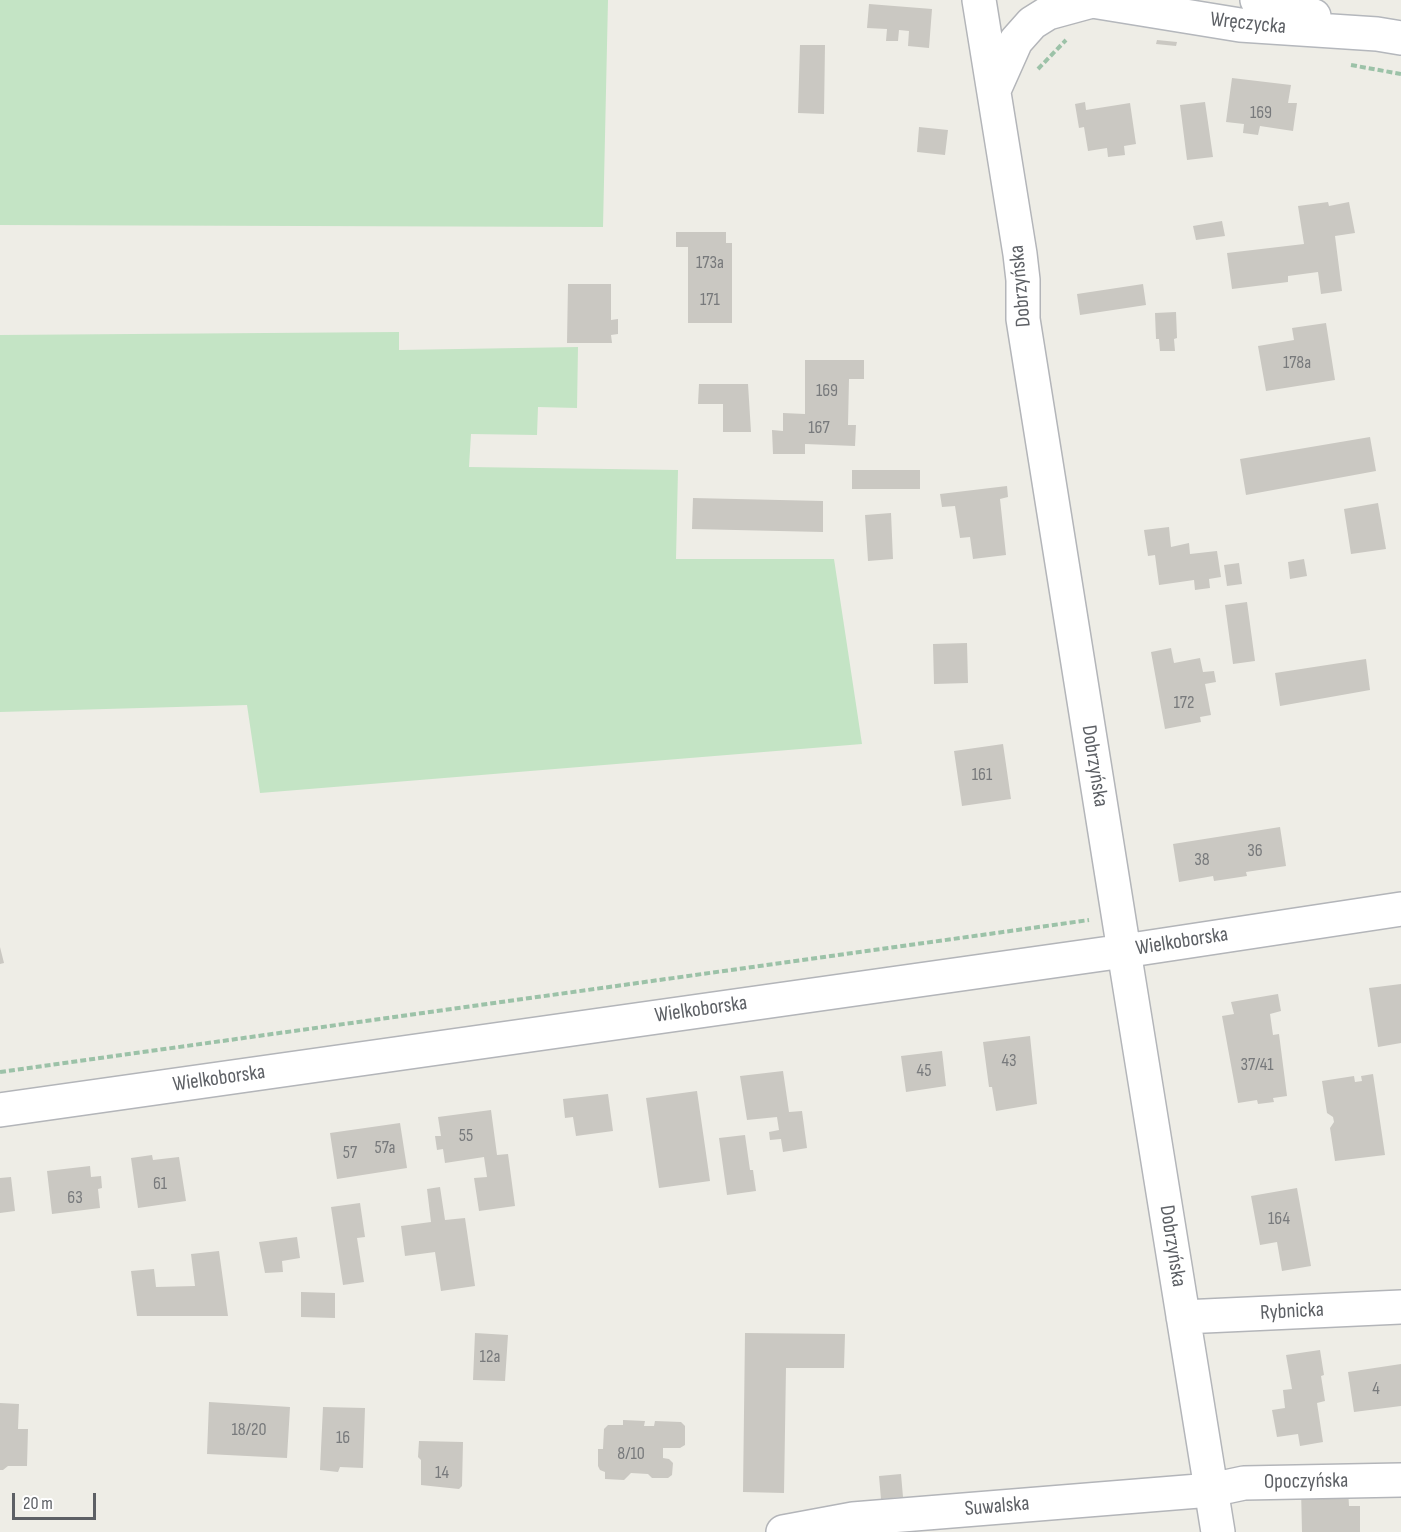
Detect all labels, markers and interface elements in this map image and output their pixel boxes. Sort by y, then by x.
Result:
street label: Wręczycka [1209,8,1287,40]
house number: 169 [1250,102,1272,124]
street label: Dobrzyńska [1005,244,1037,328]
house number: 173a [696,252,724,274]
house number: 171 [700,289,720,311]
house number: 178a [1283,352,1311,374]
house number: 169 [816,380,838,402]
house number: 167 [808,417,830,439]
house number: 172 [1174,692,1194,714]
street label: Dobrzyńska [1075,723,1113,809]
house number: 161 [972,764,992,786]
house number: 36 [1247,840,1263,862]
house number: 38 [1194,849,1210,871]
street label: Wielkoborska [1134,922,1230,962]
street label: Wielkoborska [653,991,749,1029]
house number: 43 [1001,1050,1017,1072]
house number: 37/41 [1240,1054,1274,1076]
street label: Wielkoborska [171,1060,267,1098]
house number: 45 [917,1060,931,1082]
house number: 55 [459,1125,473,1147]
house number: 57a [374,1137,396,1159]
house number: 57 [343,1142,357,1164]
house number: 61 [153,1173,167,1195]
house number: 63 [67,1187,83,1209]
street label: Dobrzyńska [1153,1203,1191,1289]
house number: 164 [1268,1208,1290,1230]
street label: Rybnicka [1260,1298,1324,1326]
house number: 12a [480,1346,500,1368]
house number: 4 [1372,1378,1380,1400]
house number: 18/20 [232,1419,266,1441]
house number: 16 [336,1427,350,1449]
house number: 8/10 [617,1443,645,1465]
house number: 14 [435,1462,449,1484]
street label: Opoczyńska [1264,1469,1348,1495]
scale bar [15,1481,99,1519]
street label: Suwalska [964,1492,1030,1522]
text: 20 m [23,1493,53,1514]

